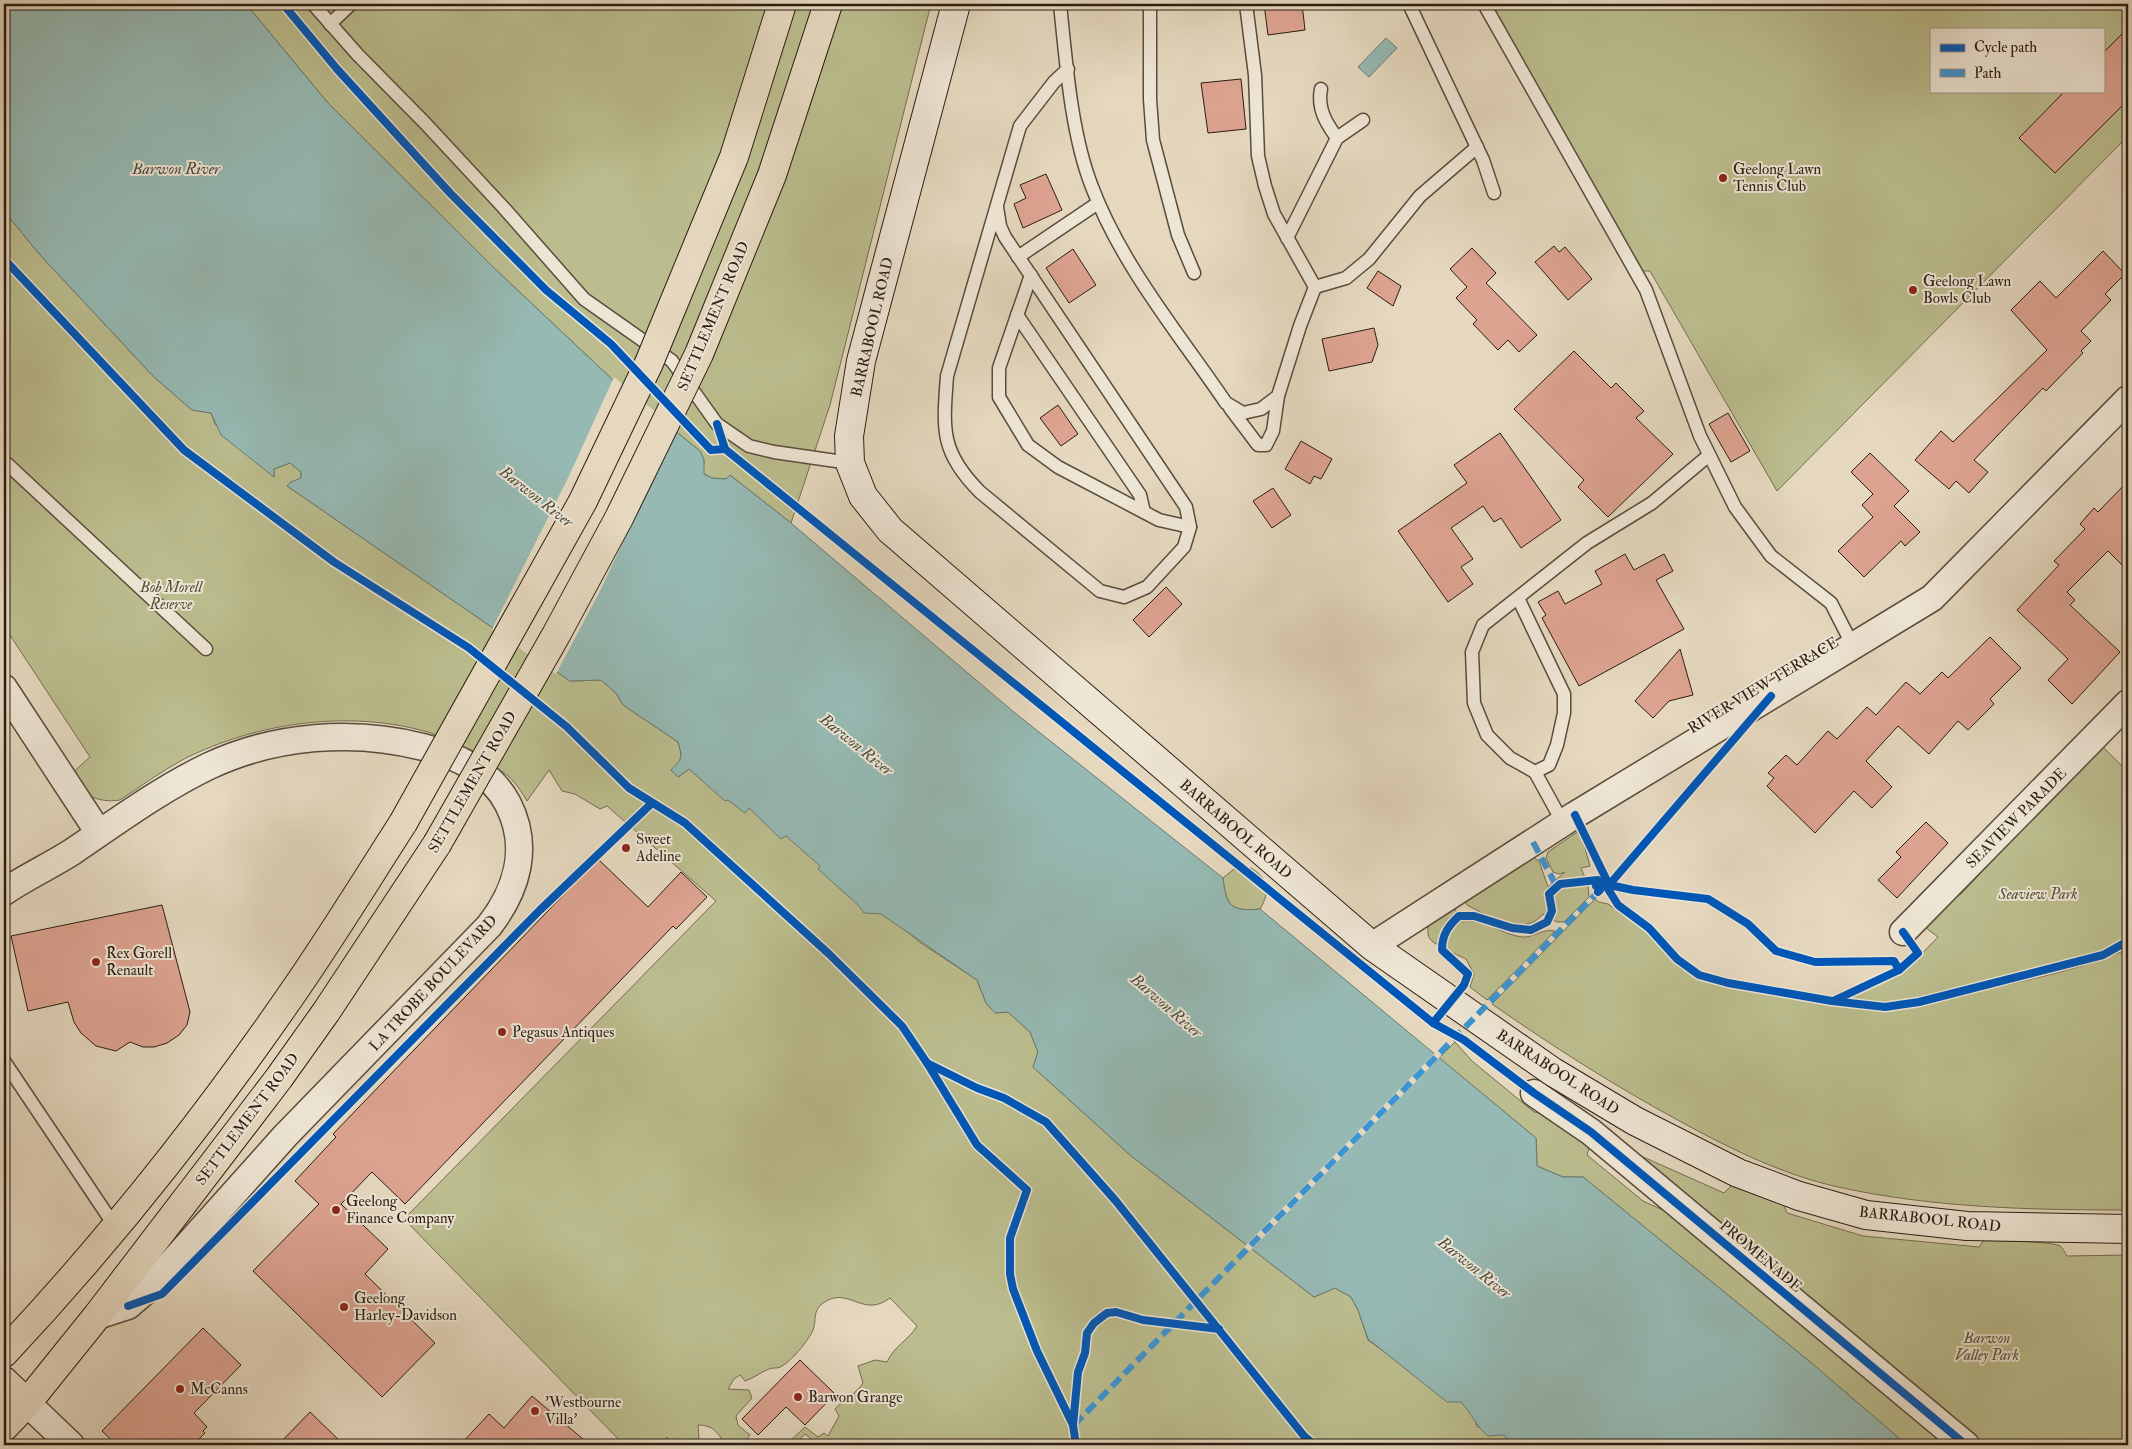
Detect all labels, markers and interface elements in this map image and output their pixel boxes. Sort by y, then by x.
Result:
legend [1930,28,2104,92]
text: Cycle path [1974,38,2037,58]
text: Path [1974,64,2001,83]
water label: Barwon River [131,159,221,179]
place label: Geelong Lawn Tennis Club [1733,160,1822,196]
marker: Geelong Lawn Tennis Club [1717,172,1729,184]
street label: SETTLEMENT ROAD [673,239,754,394]
street label: BARRABOOL ROAD [847,255,898,399]
place label: Geelong Lawn Bowls Club [1923,272,2012,308]
marker: Geelong Lawn Bowls Club [1907,284,1919,296]
water label: Barwon River [495,461,578,532]
park label: Bob Morell Reserve [139,578,203,614]
street label: RIVER VIEW TERRACE [1685,633,1842,738]
street label: SETTLEMENT ROAD [424,708,521,857]
water label: Barwon River [815,709,898,781]
street label: SEAVIEW PARADE [1962,764,2071,873]
street label: BARRABOOL ROAD [1176,775,1296,883]
place label: Sweet Adeline [635,830,681,866]
marker: Sweet Adeline [620,842,632,854]
park label: Seaview Park [1998,885,2077,904]
street label: LA TROBE BOULEVARD [365,911,502,1055]
place label: Rex Gorell Renault [106,944,172,980]
marker: Rex Gorell Renault [90,956,102,968]
water label: Barwon River [1126,969,1207,1043]
place label: Pegasus Antiques [512,1023,614,1042]
marker: Pegasus Antiques [496,1026,508,1038]
street label: BARRABOOL ROAD [1493,1026,1623,1119]
street label: SETTLEMENT ROAD [191,1049,303,1189]
place label: Geelong Finance Company [346,1192,454,1229]
street label: BARRABOOL ROAD [1858,1203,2002,1236]
marker: Geelong Finance Company [330,1204,342,1216]
street label: PROMENADE [1715,1216,1806,1297]
water label: Barwon River [1433,1232,1516,1304]
place label: Geelong Harley-Davidson [354,1289,457,1325]
marker: Geelong Harley-Davidson [338,1301,350,1313]
park label: Barwon Valley Park [1955,1329,2019,1365]
place label: McCanns [190,1380,248,1399]
marker: McCanns [174,1383,186,1395]
place label: Barwon Grange [808,1388,903,1407]
marker: Barwon Grange [792,1391,804,1403]
place label: 'Westbourne Villa' [545,1393,621,1429]
marker: 'Westbourne Villa' [529,1405,541,1417]

